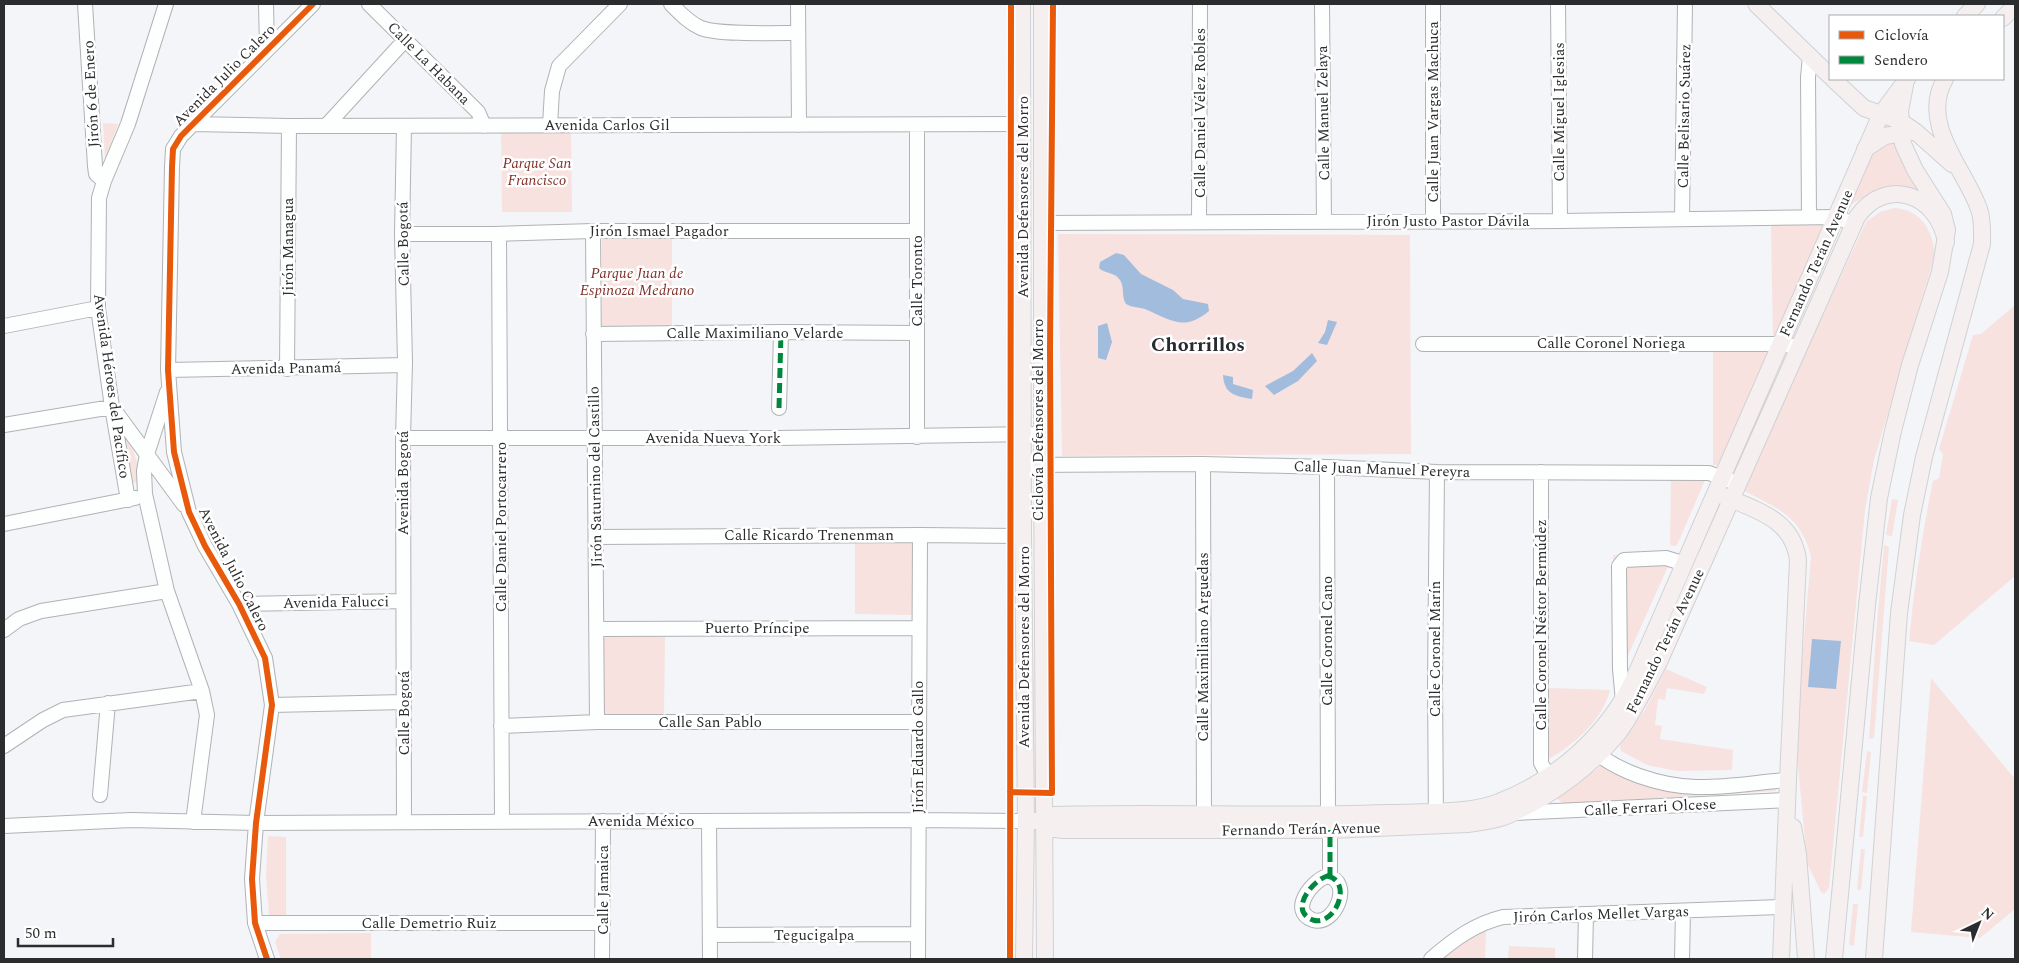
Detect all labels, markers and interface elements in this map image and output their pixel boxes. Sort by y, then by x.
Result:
legend [1829,15,2004,80]
street label: Calle La Habana [382,16,476,111]
street label: Avenida Julio Calero [168,19,281,132]
street label: Calle Juan Vargas Machuca [1422,20,1445,203]
text: Ciclovía [1874,24,1929,47]
street label: Calle Daniel Vélez Robles [1189,28,1212,198]
street label: Jirón 6 de Enero [77,40,106,148]
street label: Calle Miguel Iglesias [1548,42,1571,182]
street label: Calle Belisario Suárez [1672,43,1697,189]
street label: Calle Manuel Zelaya [1311,45,1336,181]
text: Sendero [1874,49,1928,72]
street label: Avenida Defensores del Morro [1012,96,1035,298]
street label: Avenida Carlos Gil [544,114,670,137]
park label: Parque San Francisco [502,152,572,192]
street label: Fernando Terán Avenue [1774,186,1859,341]
street label: Jirón Managua [277,197,300,296]
street label: Calle Bogotá [391,201,416,287]
street label: Jirón Justo Pastor Dávila [1366,210,1530,233]
street label: Jirón Ismael Pagador [589,220,729,243]
street label: Calle Toronto [906,235,929,327]
park label: Parque Juan de Espinoza Medrano [580,262,694,302]
street label: Avenida Héroes del Pacífico [87,292,136,480]
street label: Ciclovía Defensores del Morro [1027,319,1050,521]
street label: Calle Maximiliano Velarde [666,322,844,345]
district label: Chorrillos [1151,330,1245,360]
street label: Calle Coronel Noriega [1537,332,1686,355]
street label: Avenida Panamá [230,356,342,381]
street label: Jirón Saturnino del Castillo [582,386,609,568]
street label: Avenida Nueva York [645,427,781,450]
street label: Avenida Bogotá [392,430,415,535]
street label: Calle Daniel Portocarrero [490,442,513,612]
street label: Calle Juan Manuel Pereyra [1293,455,1471,484]
street label: Avenida Julio Calero [192,503,275,635]
street label: Calle Coronel Néstor Bermúdez [1530,519,1553,731]
street label: Calle Ricardo Trenenman [724,524,894,547]
street label: Avenida Defensores del Morro [1013,546,1036,748]
street label: Calle Maximiliano Arguedas [1192,552,1215,742]
street label: Fernando Terán Avenue [1620,565,1711,718]
street label: Calle Coronel Cano [1316,576,1339,706]
street label: Calle Coronel Marín [1424,581,1447,717]
street label: Avenida Falucci [283,590,389,615]
street label: Puerto Príncipe [705,617,809,640]
street label: Calle Bogotá [393,670,416,755]
street label: Jirón Eduardo Gallo [907,681,930,813]
street label: Calle San Pablo [658,711,762,734]
street label: Calle Ferrari Olcese [1583,793,1717,822]
street label: Avenida México [588,810,694,833]
street label: Fernando Terán Avenue [1221,817,1381,842]
street label: Calle Jamaica [592,844,615,935]
north arrow [1954,898,2004,948]
street label: Jirón Carlos Mellet Vargas [1513,900,1689,929]
text: N [1976,902,1999,925]
street label: Calle Demetrio Ruiz [361,912,497,935]
scale bar [18,916,112,948]
text: 50 m [25,922,57,945]
street label: Tegucigalpa [774,924,855,947]

